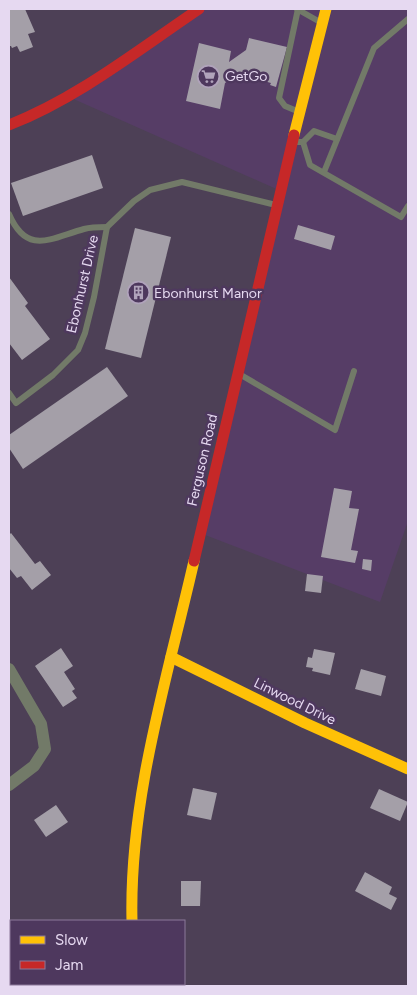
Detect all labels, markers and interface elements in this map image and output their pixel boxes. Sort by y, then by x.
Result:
supermarket icon: GetGo [197,64,221,88]
place label: GetGo [225,68,267,85]
street label: Ebonhurst Drive [63,233,102,335]
building icon: Ebonhurst Manor [126,281,150,305]
place label: Ebonhurst Manor [154,285,262,302]
street label: Ferguson Road [184,412,221,508]
street label: Linwood Drive [251,674,339,729]
legend [10,920,185,985]
text: Slow [55,931,88,949]
text: Jam [55,956,83,974]

